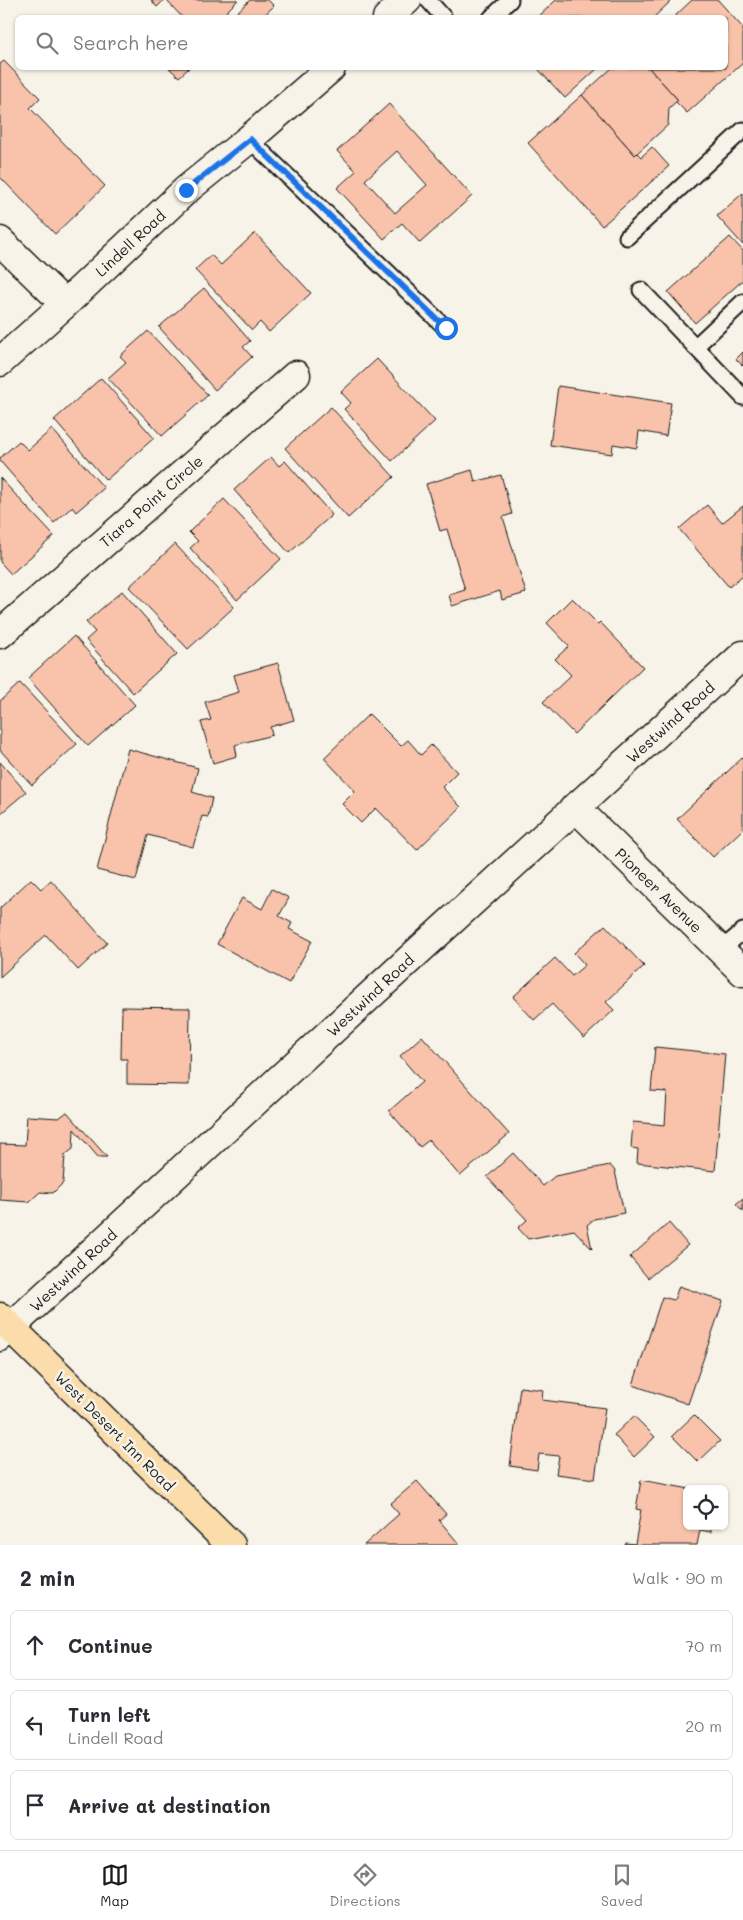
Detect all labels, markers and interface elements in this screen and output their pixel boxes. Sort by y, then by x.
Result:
search box [15,15,728,70]
icon: search [33,29,61,57]
text: Search here [73,30,189,55]
route end [175,179,198,202]
street label: Lindell Road [91,205,169,281]
route start [435,317,458,340]
street label: Tiara Point Circle [95,450,207,552]
street label: Westwind Road [621,677,719,767]
street label: Pioneer Avenue [611,843,707,937]
street label: Westwind Road [322,949,418,1041]
street label: Westwind Road [25,1224,121,1316]
street label: West Desert Inn Road [51,1367,179,1495]
map controls [683,1485,728,1530]
button: locate [683,1485,728,1530]
text: 2 min [20,1564,75,1591]
text: Walk · 90 m [632,1567,723,1588]
icon: ahead [21,1631,49,1659]
text: Continue [68,1633,153,1658]
text: 70 m [685,1635,722,1656]
text: Turn left [68,1702,151,1727]
icon: left [21,1711,49,1739]
text: 20 m [685,1715,722,1736]
text: Lindell Road [68,1727,163,1748]
icon: arrive [21,1791,49,1819]
text: Arrive at destination [68,1793,271,1818]
tab: Map [100,1861,129,1910]
tab: Directions [329,1861,401,1910]
tab: Saved [601,1861,643,1910]

